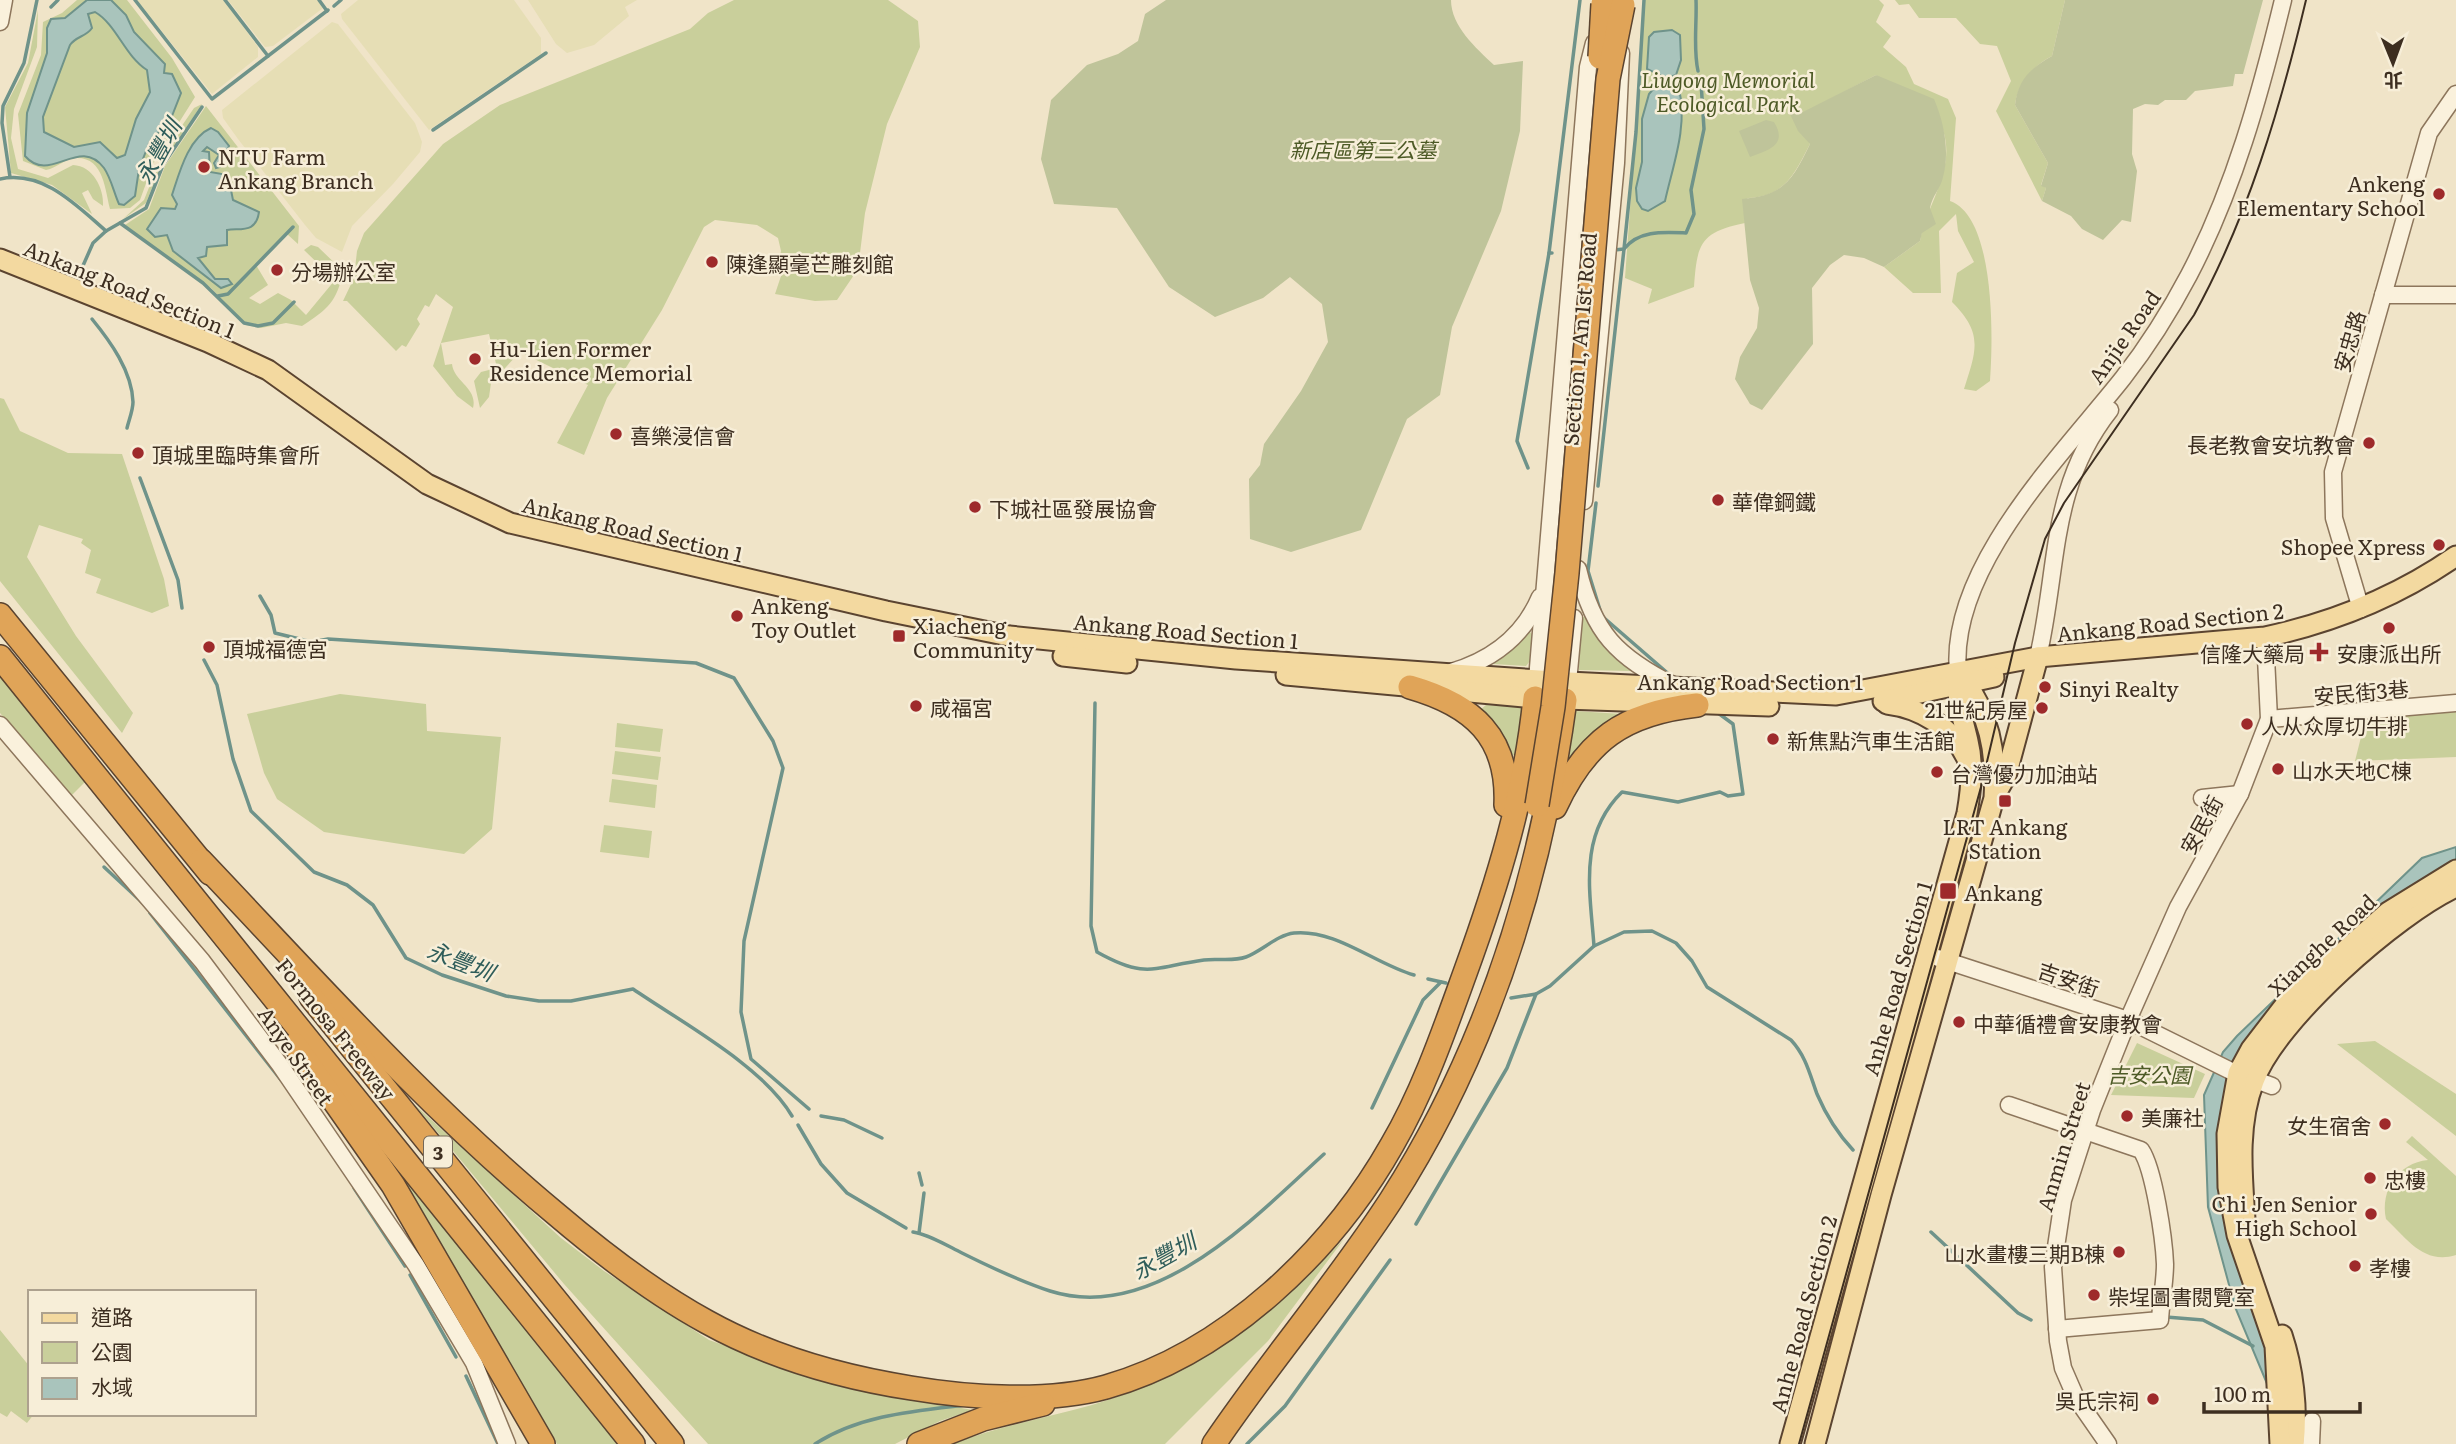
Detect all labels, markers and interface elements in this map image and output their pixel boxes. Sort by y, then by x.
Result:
north arrow [2358,28,2428,98]
park label: Liugong Memorial Ecological Park [1641,63,1815,118]
text: 北 [2384,67,2403,95]
water label: 永豐圳 [125,110,190,189]
park label: 新店區第三公墓 [1290,133,1439,164]
place label: NTU Farm Ankang Branch [218,140,374,195]
marker: NTU Farm Ankang Branch [196,159,212,175]
place label: Ankeng Elementary School [2236,167,2425,222]
marker: Ankeng Elementary School [2431,186,2447,202]
street label: Ankang Road Section 1 [19,231,241,345]
street label: Section 1, An 1st Road [1553,231,1603,447]
place label: 陳逢顯毫芒雕刻館 [726,247,894,278]
marker: 陳逢顯毫芒雕刻館 [704,254,720,270]
place label: 分場辦公室 [291,255,396,286]
marker: 分場辦公室 [269,262,285,278]
street label: Anjie Road [2079,283,2167,389]
street label: 安忠路 [2324,306,2372,376]
place label: Hu-Lien Former Residence Memorial [489,332,692,387]
marker: Hu-Lien Former Residence Memorial [467,351,483,367]
place label: 喜樂浸信會 [630,419,735,450]
marker: 喜樂浸信會 [608,426,624,442]
place label: 長老教會安坑教會 [2187,428,2355,459]
marker: 長老教會安坑教會 [2361,435,2377,451]
place label: 頂城里臨時集會所 [152,438,320,469]
marker: 頂城里臨時集會所 [130,445,146,461]
place label: 華偉鋼鐵 [1732,485,1816,516]
street label: Ankang Road Section 1 [519,487,747,569]
place label: 下城社區發展協會 [989,492,1157,523]
marker: 華偉鋼鐵 [1710,492,1726,508]
marker: 下城社區發展協會 [967,499,983,515]
place label: Shopee Xpress [2281,530,2425,561]
marker: Shopee Xpress [2431,537,2447,553]
place label: Ankeng Toy Outlet [751,589,857,644]
street label: Ankang Road Section 2 [2055,594,2285,648]
street label: Ankang Road Section 1 [1072,605,1300,655]
marker: Ankeng Toy Outlet [729,608,745,624]
place label: Xiacheng Community [913,609,1035,664]
marker: 安康派出所 [2381,620,2397,636]
marker: Xiacheng Community [891,628,907,644]
place label: 頂城福德宮 [223,632,328,663]
place label: 信隆大藥局 [2200,637,2305,668]
place label: 安康派出所 [2337,637,2442,668]
marker: 頂城福德宮 [201,639,217,655]
marker: 信隆大藥局 [2311,644,2327,660]
street label: Ankang Road Section 1 [1637,665,1863,696]
street label: 安民街3巷 [2312,671,2410,711]
place label: Sinyi Realty [2059,672,2180,703]
marker: Sinyi Realty [2037,679,2053,695]
place label: 咸福宮 [930,691,993,722]
place label: 21世紀房屋 [1925,693,2028,724]
marker: 咸福宮 [908,698,924,714]
marker: 21世紀房屋 [2034,700,2050,716]
place label: 人从众厚切牛排 [2261,709,2408,740]
marker: 人从众厚切牛排 [2239,716,2255,732]
place label: 新焦點汽車生活館 [1787,724,1955,755]
marker: 新焦點汽車生活館 [1765,731,1781,747]
place label: 山水天地C棟 [2292,754,2412,785]
place label: 台灣優力加油站 [1951,757,2098,788]
marker: 山水天地C棟 [2270,761,2286,777]
marker: 台灣優力加油站 [1929,764,1945,780]
street label: 安民街 [2171,789,2229,859]
marker: LRT Ankang Station [1997,793,2013,809]
place label: LRT Ankang Station [1942,810,2068,865]
place label: Ankang [1964,876,2043,907]
street label: Anhe Road Section 1 [1853,877,1939,1079]
marker: Ankang [1938,881,1958,901]
street label: Xianghe Road [2260,885,2382,1002]
water label: 永豐圳 [423,932,502,989]
street label: Formosa Freeway [270,950,405,1107]
street label: 吉安街 [2034,953,2104,1003]
street label: Anye Street [251,999,343,1111]
place label: 中華循禮會安康教會 [1973,1007,2162,1038]
marker: 中華循禮會安康教會 [1951,1014,1967,1030]
park label: 吉安公園 [2107,1058,2194,1089]
street label: Anmin Street [2028,1077,2097,1215]
place label: 美廉社 [2141,1101,2204,1132]
marker: 美廉社 [2119,1108,2135,1124]
place label: 女生宿舍 [2287,1109,2371,1140]
marker: 女生宿舍 [2377,1116,2393,1132]
road number: 3 [424,1136,452,1168]
place label: 忠樓 [2384,1163,2426,1194]
marker: 忠樓 [2362,1170,2378,1186]
place label: Chi Jen Senior High School [2212,1187,2357,1242]
marker: Chi Jen Senior High School [2363,1206,2379,1222]
street label: Anhe Road Section 2 [1761,1212,1843,1416]
water label: 永豐圳 [1125,1222,1204,1287]
place label: 山水畫樓三期B棟 [1944,1237,2105,1268]
marker: 山水畫樓三期B棟 [2111,1244,2127,1260]
place label: 孝樓 [2369,1251,2411,1282]
marker: 孝樓 [2347,1258,2363,1274]
place label: 柴埕圖書閱覽室 [2108,1280,2255,1311]
marker: 柴埕圖書閱覽室 [2086,1287,2102,1303]
legend [28,1290,256,1416]
text: 道路 [91,1300,133,1331]
text: 公園 [91,1335,133,1366]
text: 水域 [91,1370,133,1401]
scale bar [2204,1370,2360,1414]
text: 100 m [2214,1377,2271,1408]
place label: 吳氏宗祠 [2055,1384,2139,1415]
marker: 吳氏宗祠 [2145,1391,2161,1407]

